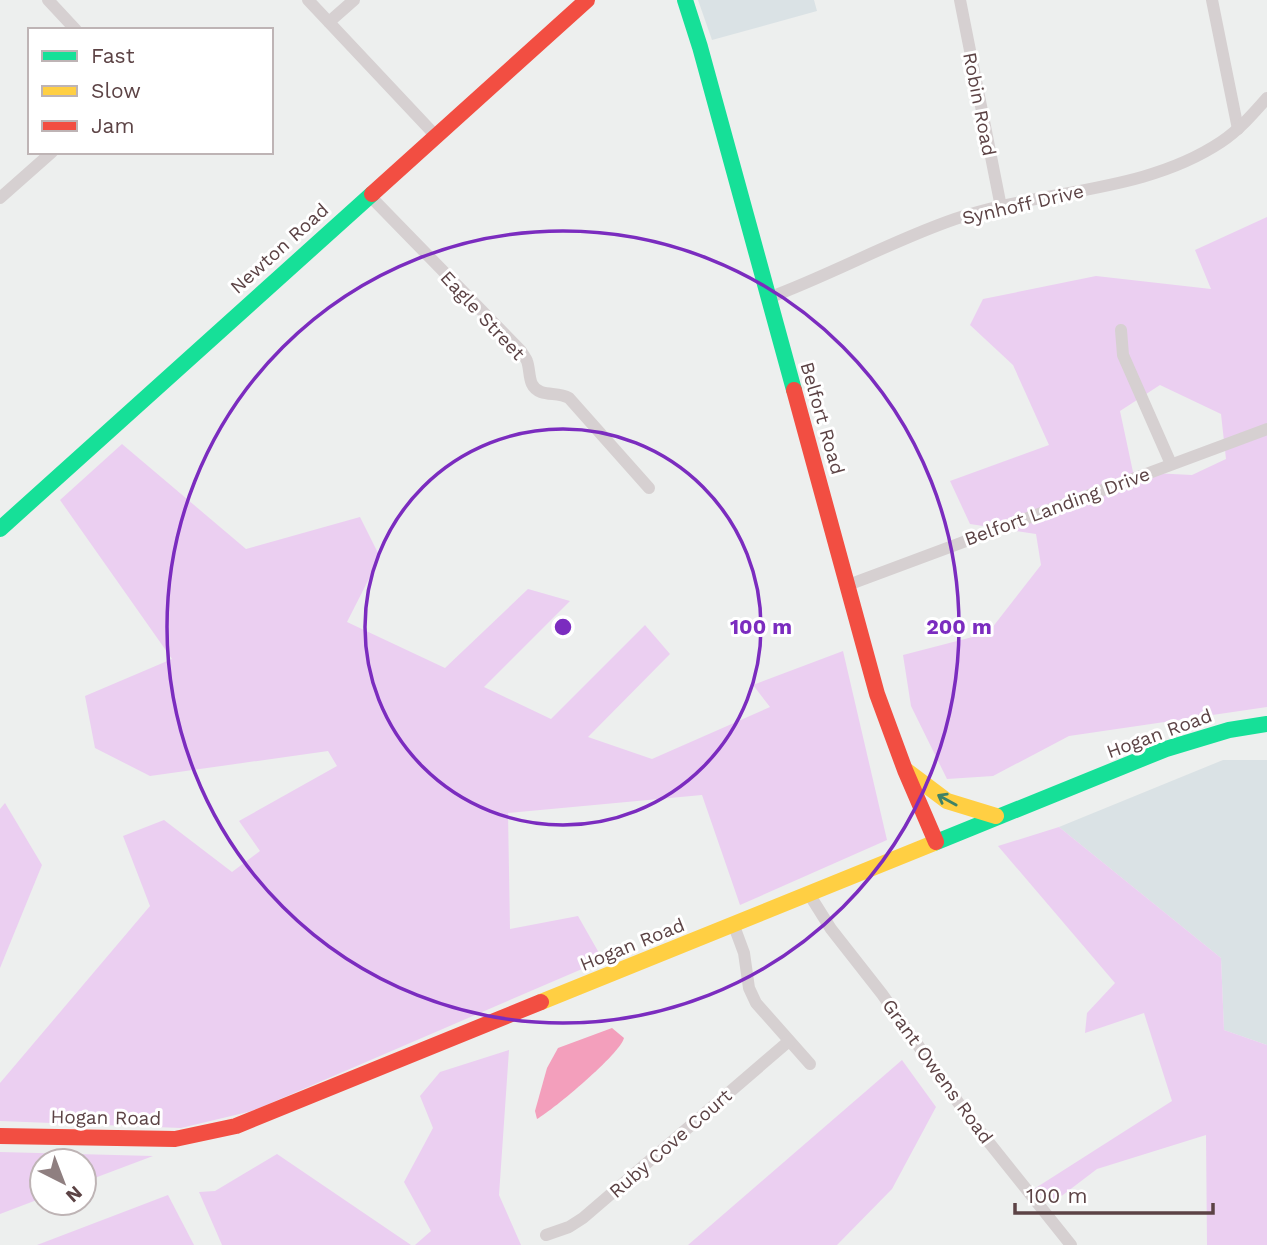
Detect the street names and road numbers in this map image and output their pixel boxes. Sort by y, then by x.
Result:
street label: Robin Road [958,50,1001,158]
street label: Synhoff Drive [960,179,1086,230]
street label: Newton Road [225,198,333,299]
street label: Eagle Street [436,266,530,365]
street label: Belfort Road [796,359,850,477]
street label: Belfort Landing Drive [961,462,1153,551]
street label: Hogan Road [1103,704,1215,763]
street label: Hogan Road [577,913,688,976]
street label: Grant Owens Road [877,994,998,1148]
street label: Ruby Cove Court [604,1084,736,1203]
street label: Hogan Road [50,1105,162,1130]

